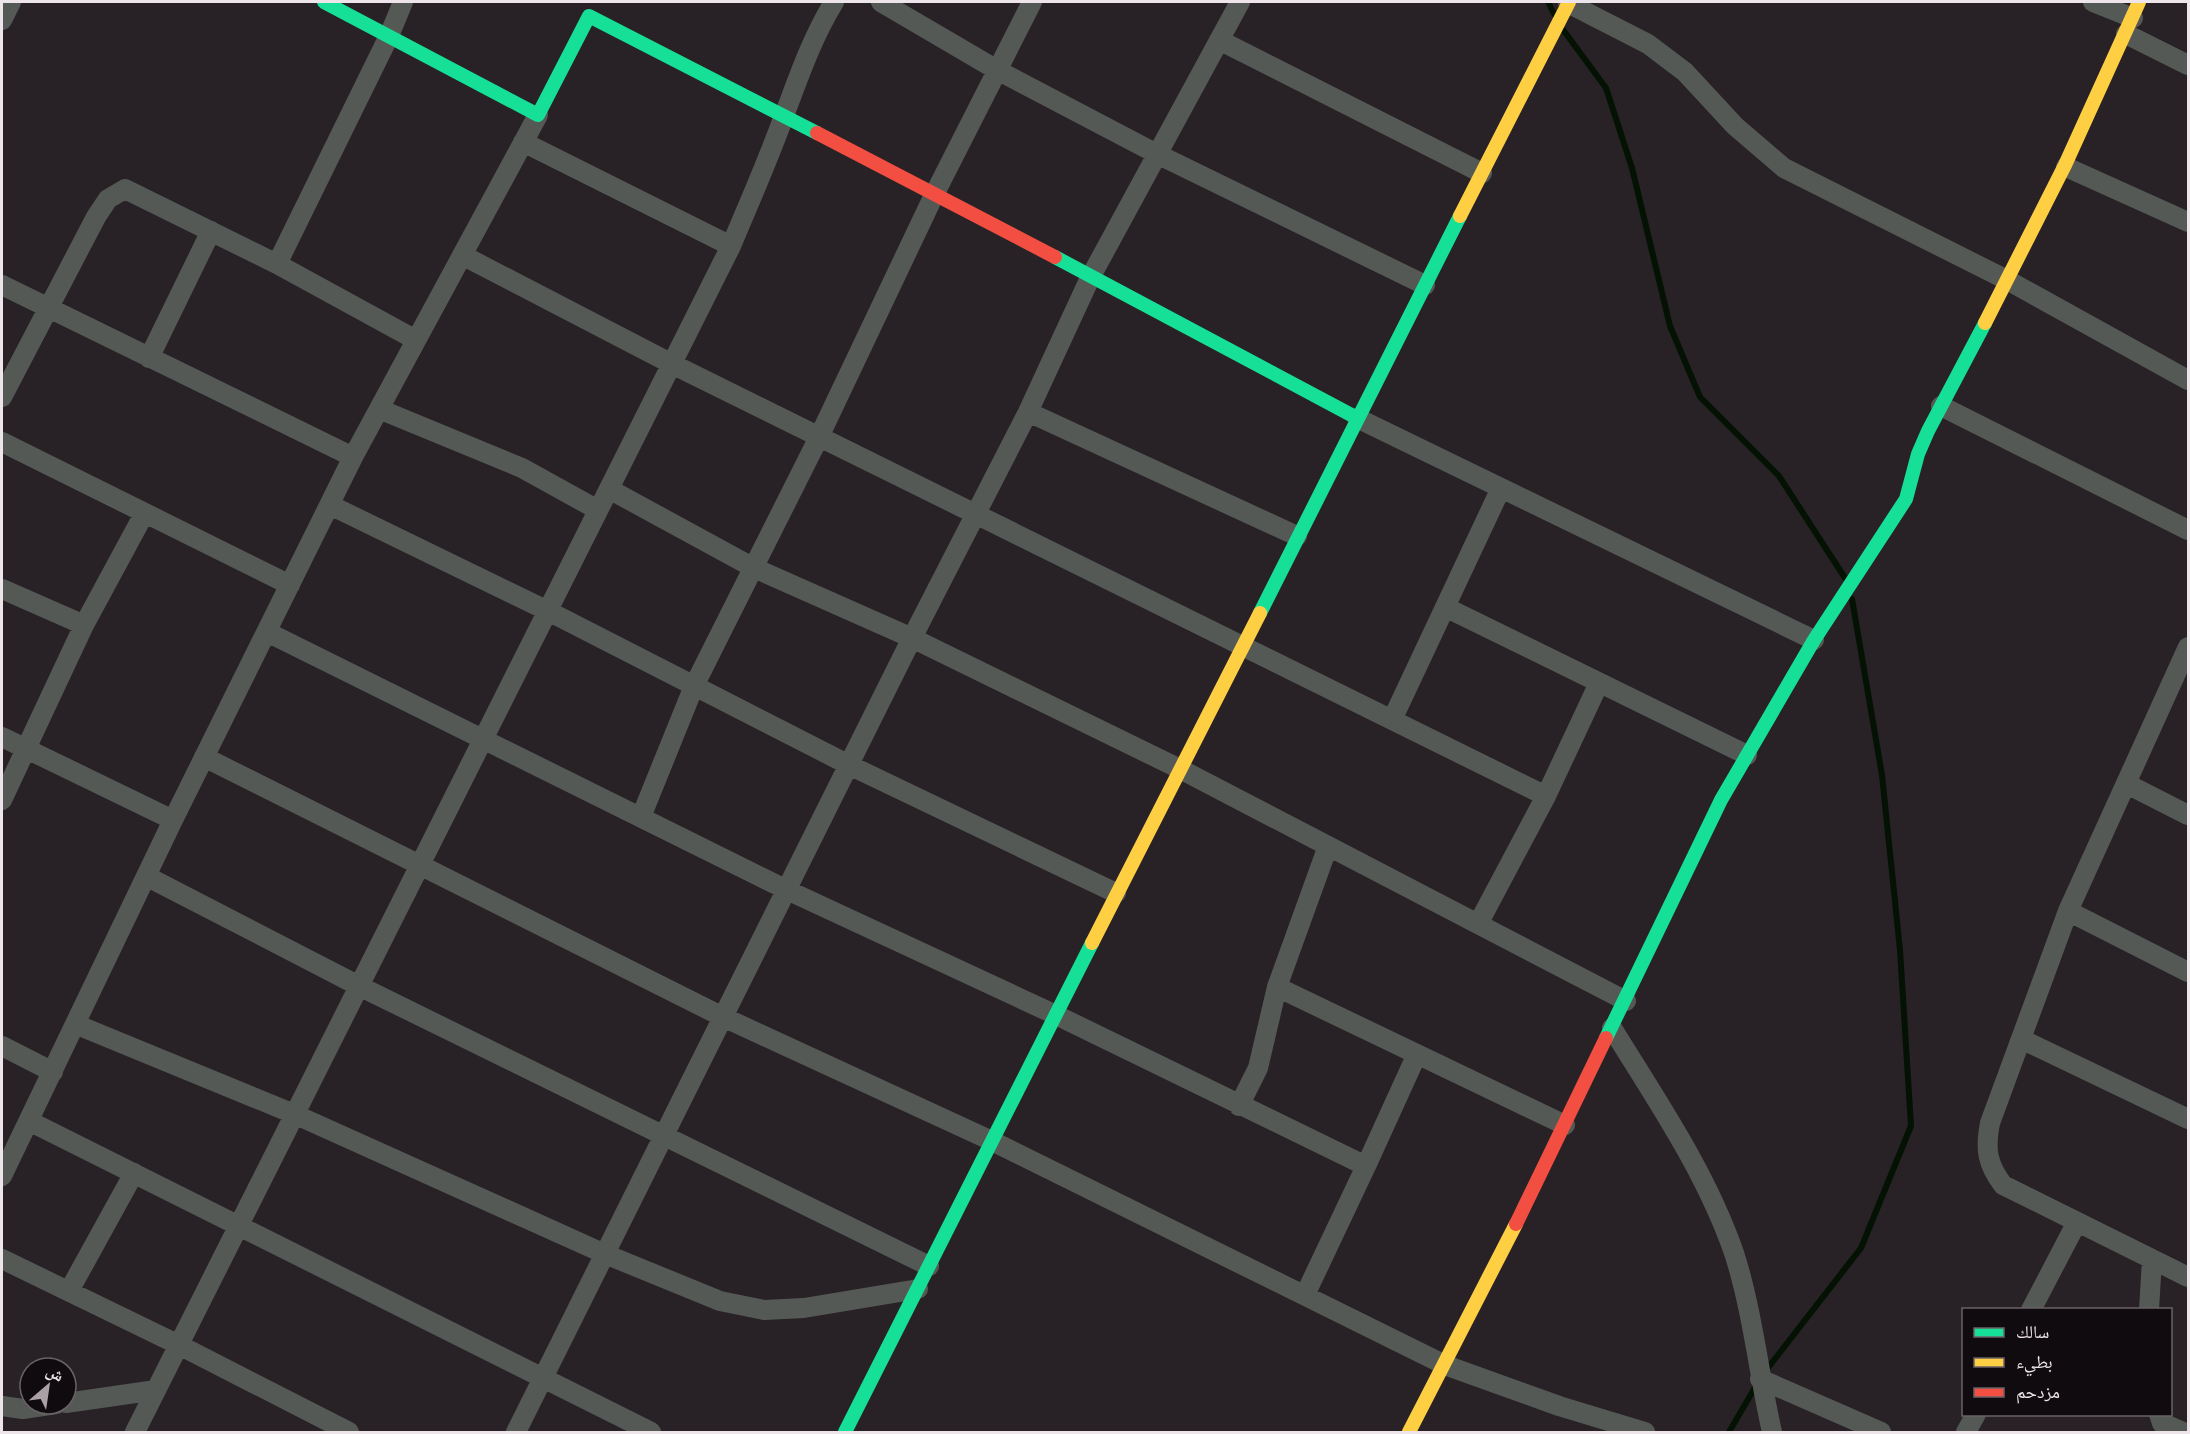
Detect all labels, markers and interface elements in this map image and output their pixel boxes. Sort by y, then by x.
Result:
legend [1962,1308,2172,1416]
text: سالك [2016,1321,2049,1343]
text: بطيء [2016,1351,2053,1377]
north arrow [18,1356,78,1416]
text: ش [43,1361,67,1387]
text: مزدحم [2016,1381,2060,1404]

